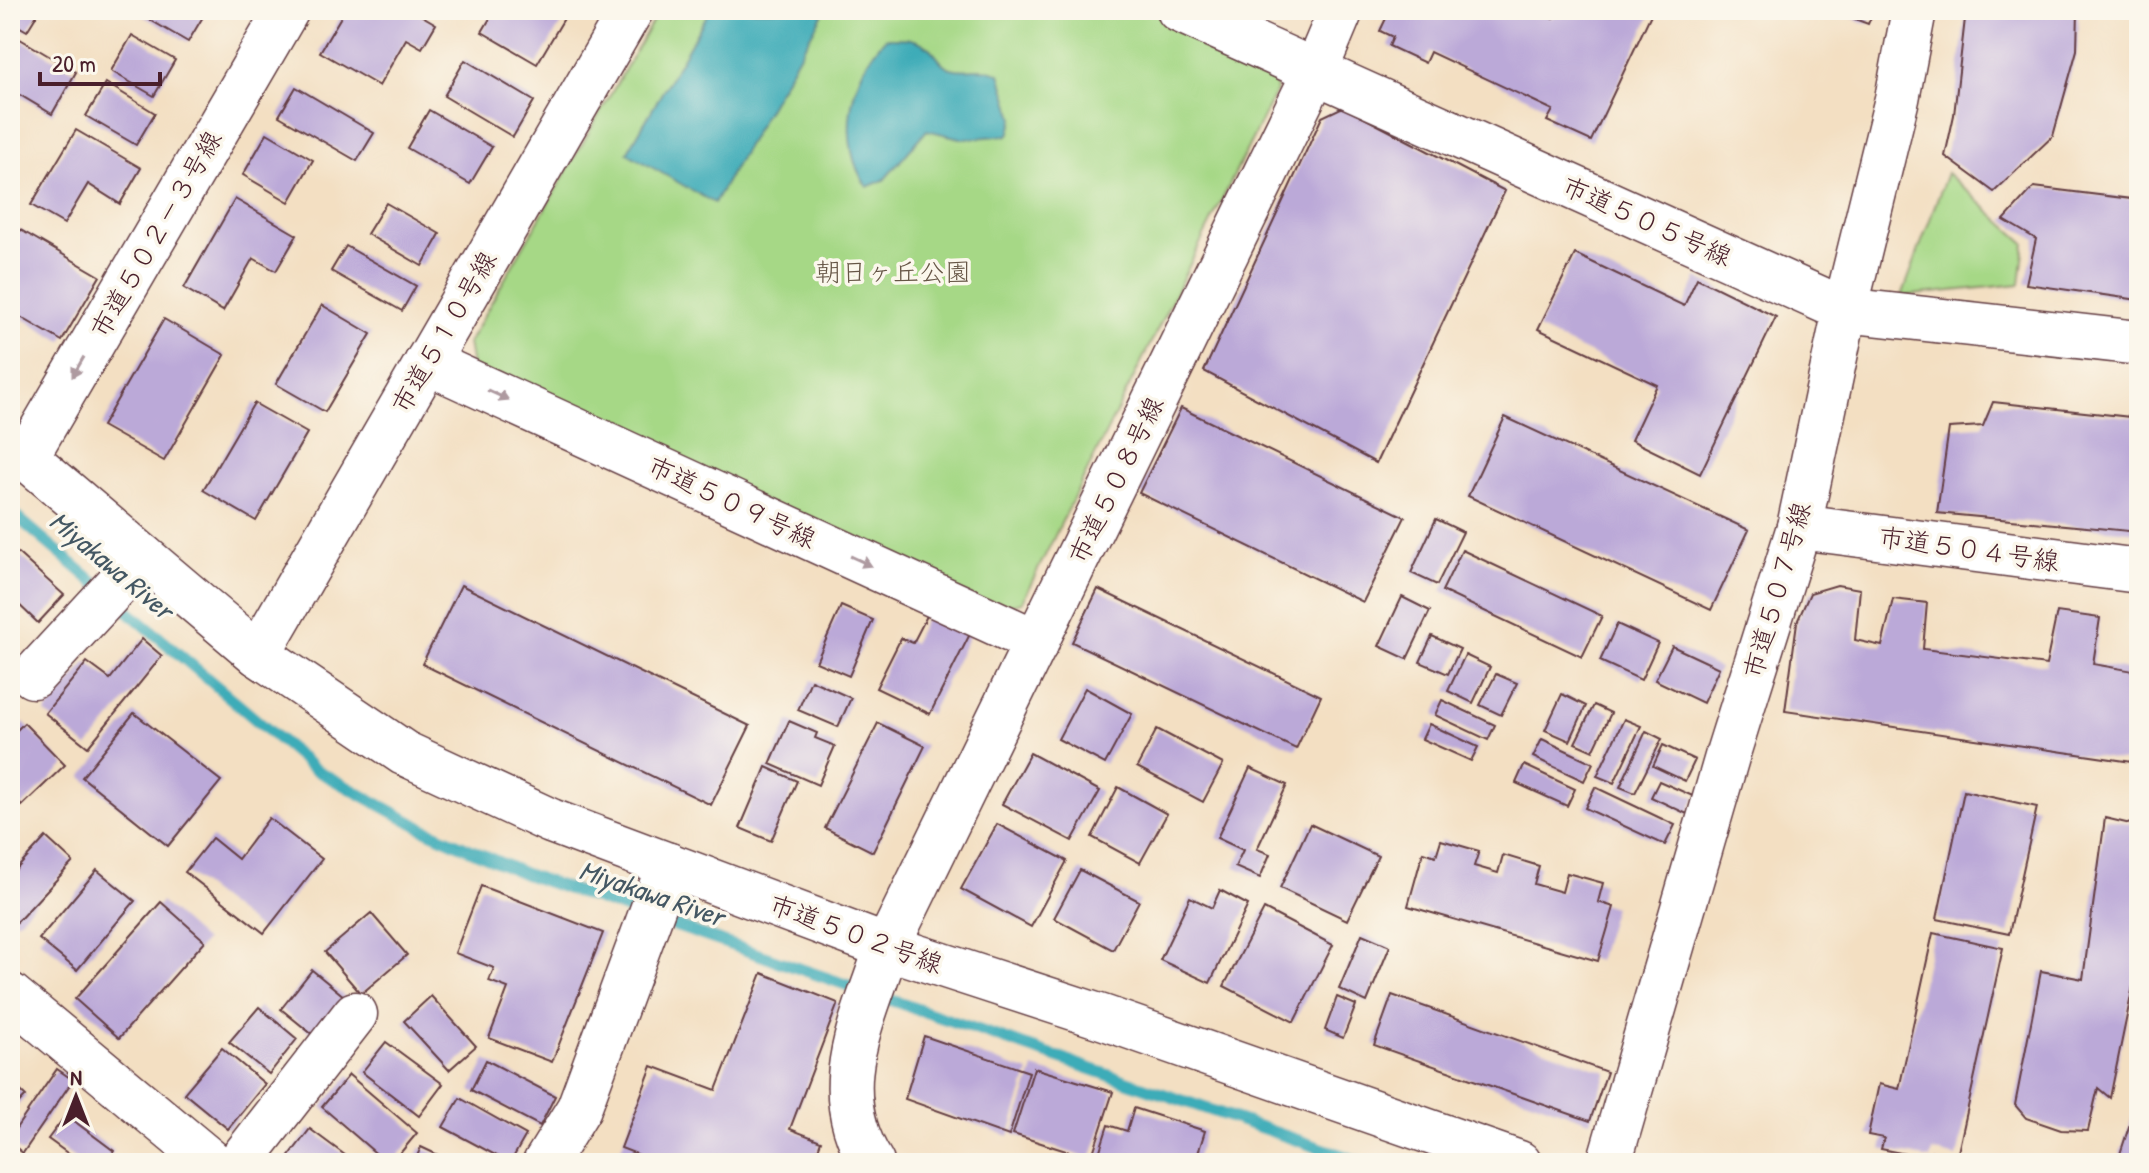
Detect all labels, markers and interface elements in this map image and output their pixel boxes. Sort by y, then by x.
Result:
scale bar [40,36,160,86]
text: 20 m [52,47,96,79]
street label: 市道５０２－３号線 [82,124,229,344]
street label: 市道５０５号線 [1557,168,1737,274]
street label: 市道５１０号線 [383,244,504,419]
park label: 朝日ヶ丘公園 [815,254,971,289]
one-way arrow [71,356,85,379]
one-way arrow [486,388,510,401]
street label: 市道５０８号線 [1060,390,1171,569]
street label: 市道５０９号線 [642,447,822,556]
street label: 市道５０７号線 [1735,498,1818,682]
water label: Miyakawa River [42,502,184,630]
street label: 市道５０４号線 [1877,519,2062,579]
one-way arrow [850,555,873,568]
water label: Miyakawa River [575,850,733,937]
street label: 市道５０２号線 [765,886,948,981]
north arrow [36,1057,116,1137]
text: N [70,1062,82,1092]

